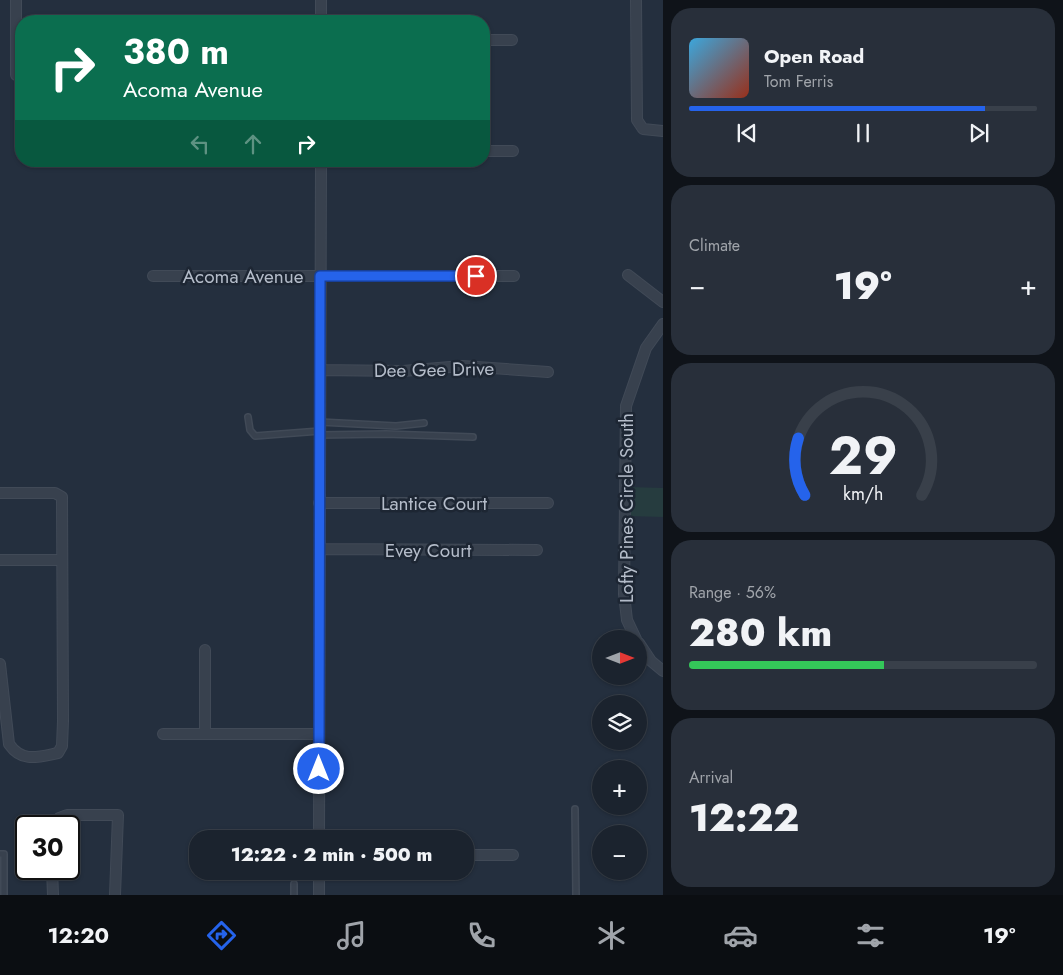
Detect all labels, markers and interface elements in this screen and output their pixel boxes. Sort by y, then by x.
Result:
text: 380 m [123,27,229,77]
icon: right [40,35,105,100]
text: Open Road [764,43,864,70]
text: Tom Ferris [764,70,833,93]
text: Acoma Avenue [123,73,263,105]
icon: previous [733,119,761,147]
icon: pause [849,119,877,147]
icon: next [965,119,993,147]
icon: left [186,130,214,158]
icon: ahead [239,130,267,158]
icon: right [292,130,320,158]
text: Climate [689,234,740,257]
pin [455,255,497,297]
text: 19° [834,258,892,313]
icon: arrive [462,262,490,290]
street label: Acoma Avenue [183,263,304,290]
text: − [689,265,706,306]
text: + [1020,265,1037,306]
street label: Dee Gee Drive [374,355,495,384]
street label: Lofty Pines Circle South [613,413,640,603]
text: 29 [829,418,897,494]
text: km/h [843,481,883,507]
street label: Lantice Court [381,490,488,517]
street label: Evey Court [385,537,472,564]
text: Range · 56% [689,581,776,604]
text: 280 km [689,605,832,660]
north arrow [592,630,648,685]
map controls [592,630,647,880]
button: layers [592,695,647,750]
position arrow [292,742,344,794]
button: + [592,760,647,815]
text: Arrival [689,766,733,789]
text: 12:22 [689,790,799,845]
speed limit sign: 30 [15,815,80,880]
button: − [592,825,647,880]
text: 12:22 · 2 min · 500 m [231,841,432,868]
icon: directions [204,918,239,953]
icon: music [334,918,369,953]
icon: phone [464,918,499,953]
icon: climate [594,918,629,953]
icon: car [723,918,758,953]
icon: filters [853,918,888,953]
text: 12:20 [47,919,109,951]
text: 19° [983,919,1016,951]

